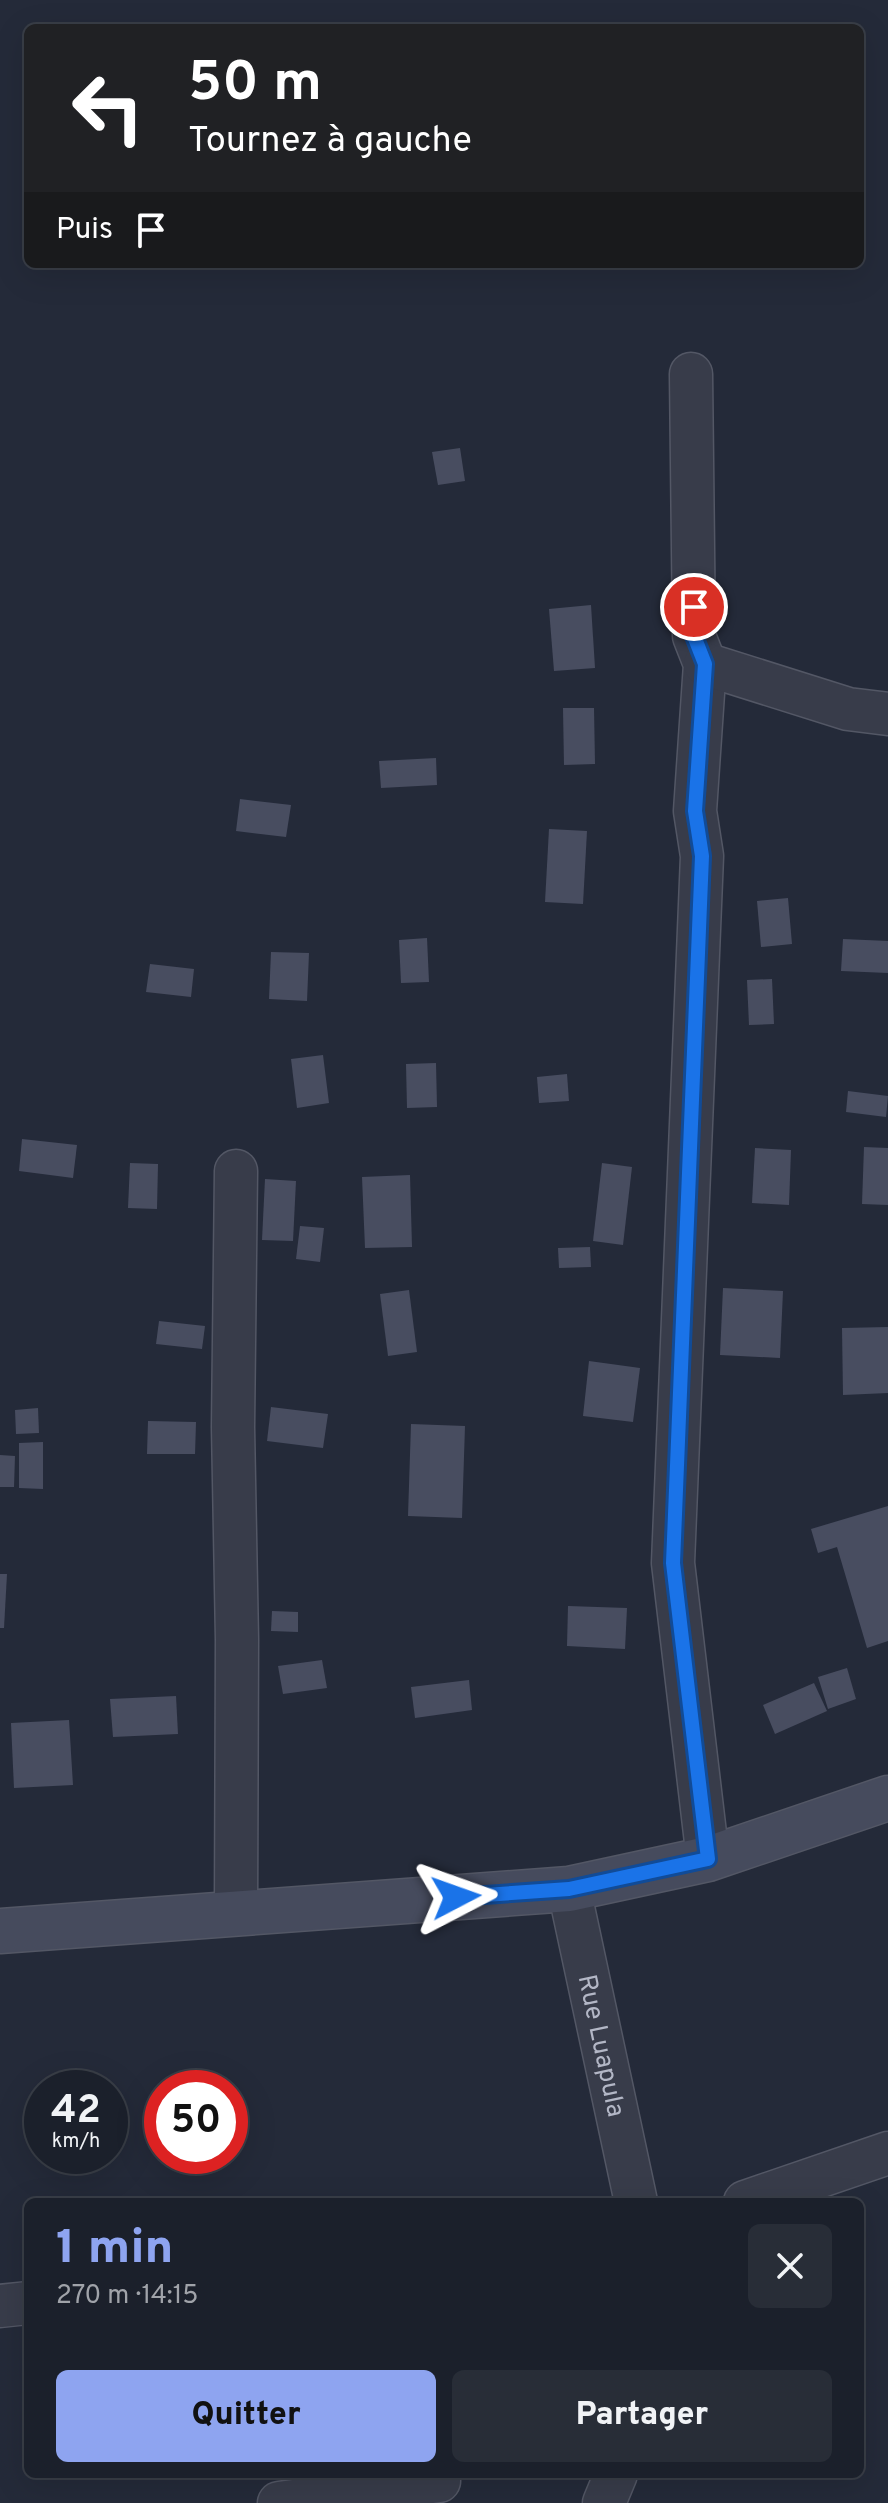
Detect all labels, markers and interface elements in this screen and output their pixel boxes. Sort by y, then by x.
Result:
text: 50 m [188,50,322,120]
icon: left [56,56,160,160]
text: Tournez à gauche [188,119,472,165]
icon: arrive [129,208,173,252]
text: Puis [56,212,113,249]
pin [660,573,728,641]
icon: arrive [672,585,716,629]
position arrow [414,1855,498,1939]
street label: Rue Luapula [569,1972,631,2120]
speed limit sign: 50 [144,2070,248,2174]
text: 42 [51,2087,101,2137]
text: km/h [52,2129,100,2155]
text: 1 min [56,2220,173,2280]
button: close [748,2224,832,2308]
text: 270 m · 14:15 [56,2280,199,2313]
button: Quitter [56,2370,436,2462]
button: Partager [452,2370,832,2462]

